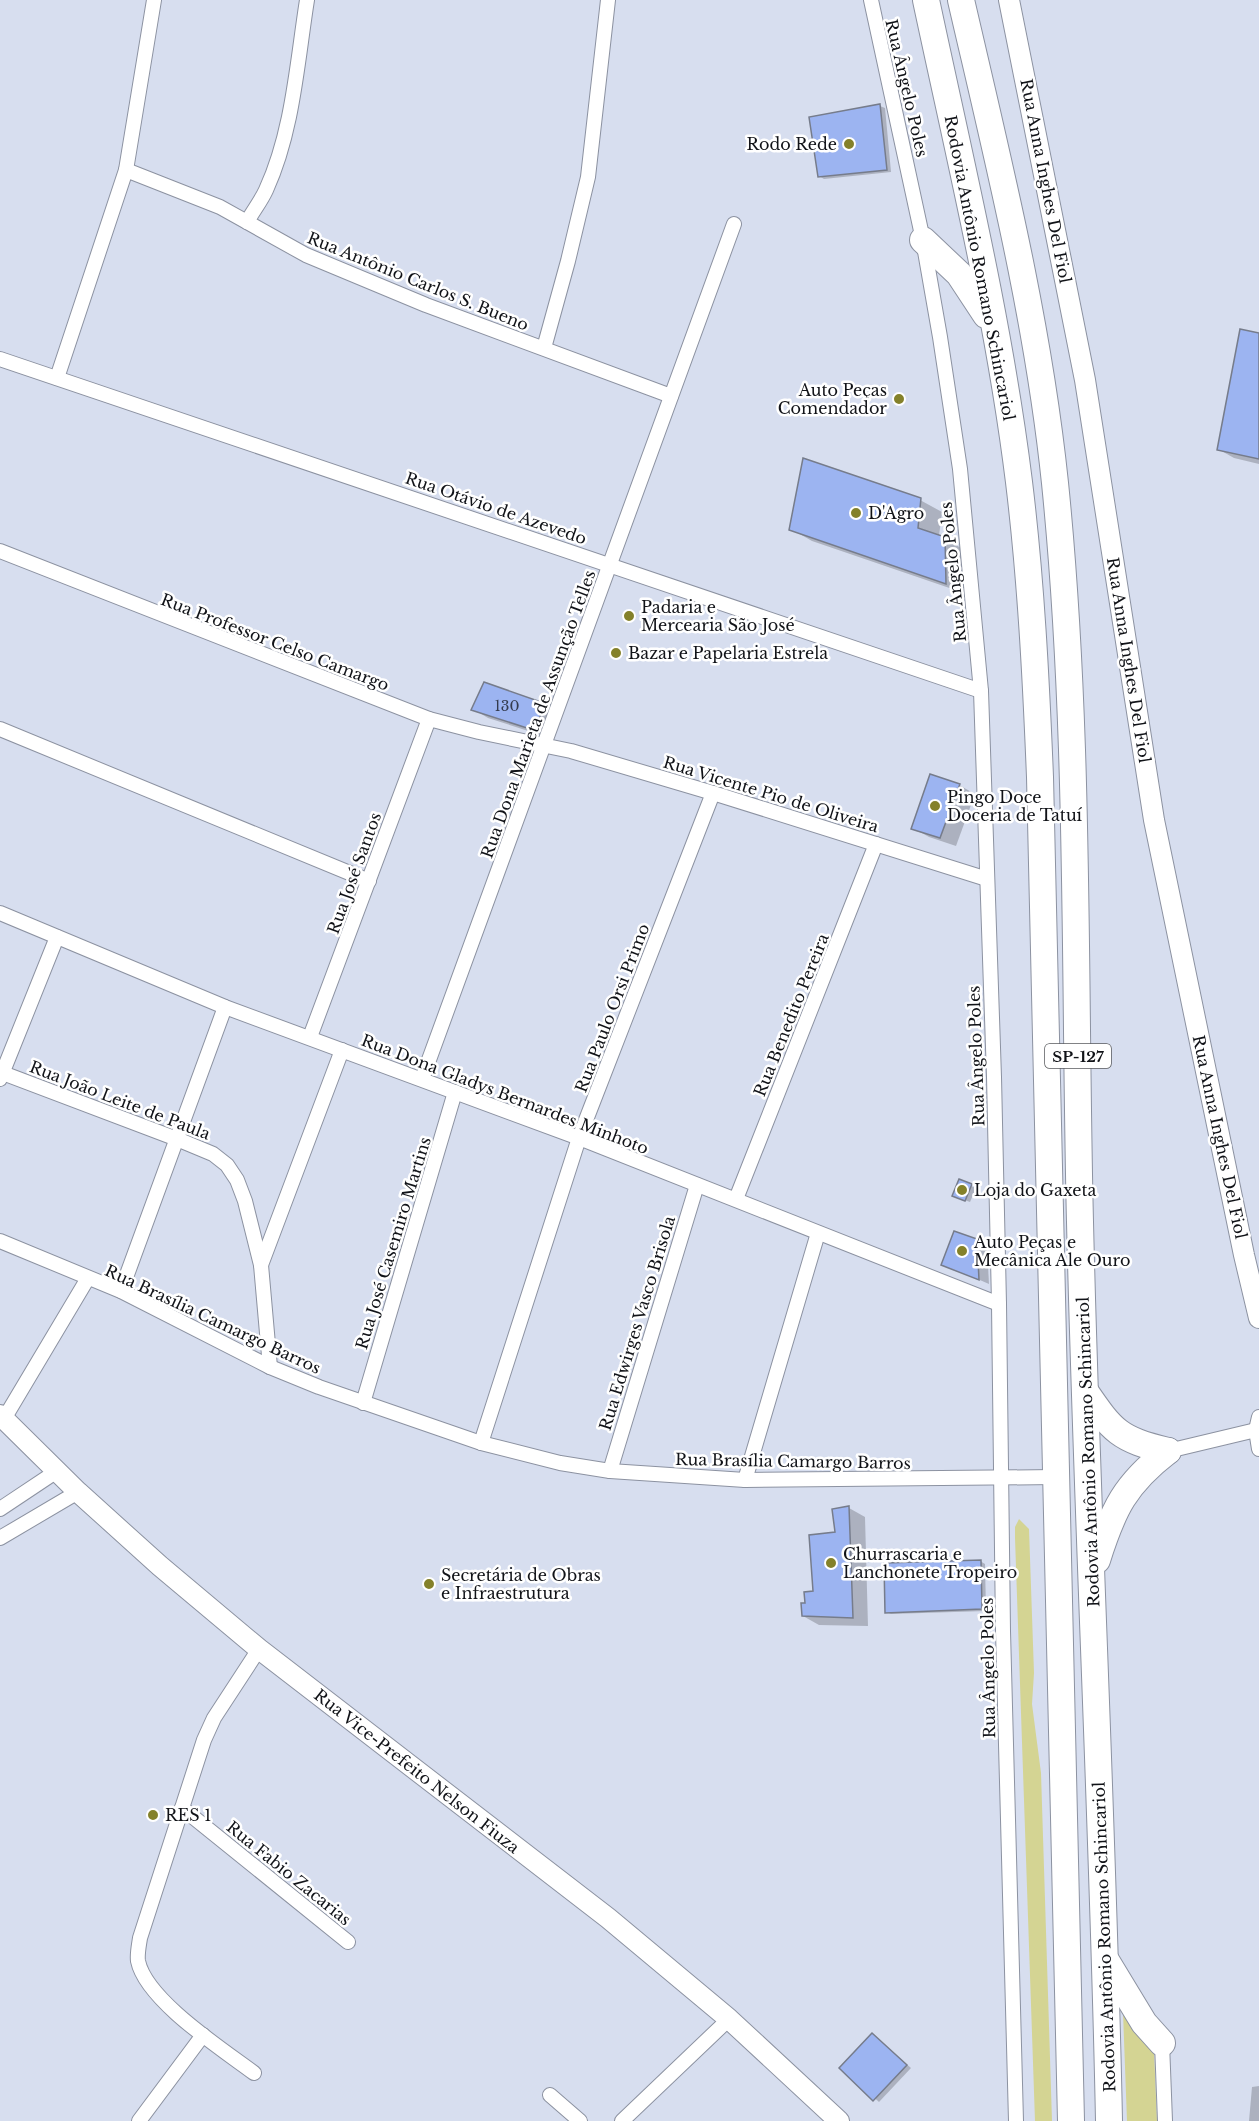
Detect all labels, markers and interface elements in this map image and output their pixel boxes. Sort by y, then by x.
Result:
street label: Rua Ângelo Poles [881,17,933,159]
street label: Rua Anna Inghes Del Fiol [1016,77,1076,285]
street label: Rodovia Antônio Romano Schincariol [941,114,1019,422]
place label: Rodo Rede [747,134,837,154]
marker: Rodo Rede [842,137,856,151]
street label: Rua Antônio Carlos S. Bueno [304,227,532,335]
place label: Auto Peças Comendador [778,380,887,418]
marker: Auto Peças Comendador [892,392,906,406]
street label: Rua Otávio de Azevedo [403,468,589,548]
street label: Rua Ângelo Poles [936,501,970,643]
place label: D'Agro [868,503,924,523]
marker: D'Agro [849,506,863,520]
street label: Rua Anna Inghes Del Fiol [1103,556,1155,764]
street label: Rua Dona Marieta de Assunção Telles [476,567,600,861]
street label: Rua Professor Celso Camargo [158,589,392,695]
place label: Padaria e Mercearia São José [641,597,795,635]
marker: Padaria e Mercearia São José [622,609,636,623]
place label: Bazar e Papelaria Estrela [628,643,828,663]
marker: Bazar e Papelaria Estrela [609,646,623,660]
house number: 130 [495,697,519,715]
street label: Rua Vicente Pio de Oliveira [661,752,881,836]
place label: Pingo Doce Doceria de Tatuí [947,787,1083,825]
marker: Pingo Doce Doceria de Tatuí [928,799,942,813]
street label: Rua José Santos [323,809,385,937]
street label: Rua Paulo Orsi Primo [571,921,653,1095]
street label: Rua Benedito Pereira [749,931,833,1099]
street label: Rua Ângelo Poles [964,985,988,1127]
street label: Rua Dona Gladys Bernardes Minhoto [358,1030,652,1158]
street label: Rua Anna Inghes Del Fiol [1189,1033,1251,1241]
road number: SP-127 [1045,1044,1111,1068]
street label: Rua João Leite de Paula [27,1056,213,1144]
street label: Rua José Casemiro Martins [351,1134,435,1352]
place label: Loja do Gaxeta [974,1180,1096,1200]
marker: Loja do Gaxeta [955,1183,969,1197]
street label: Rua Edwirges Vasco Brisola [595,1213,679,1433]
place label: Auto Peças e Mecânica Ale Ouro [973,1232,1130,1270]
marker: Auto Peças e Mecânica Ale Ouro [955,1244,969,1258]
street label: Rua Brasília Camargo Barros [102,1260,324,1378]
street label: Rodovia Antônio Romano Schincariol [1073,1296,1103,1608]
street label: Rua Brasília Camargo Barros [675,1449,911,1473]
place label: Churrascaria e Lanchonete Tropeiro [843,1544,1017,1582]
marker: Churrascaria e Lanchonete Tropeiro [824,1556,838,1570]
place label: Secretária de Obras e Infraestrutura [441,1565,601,1603]
marker: Secretária de Obras e Infraestrutura [422,1577,436,1591]
street label: Rua Ângelo Poles [977,1597,999,1739]
street label: Rua Vice-Prefeito Nelson Fiuza [310,1685,524,1857]
street label: Rodovia Antônio Romano Schincariol [1089,1781,1119,2093]
place label: RES 1 [165,1805,211,1825]
marker: RES 1 [146,1808,160,1822]
street label: Rua Fabio Zacarias [223,1817,355,1929]

